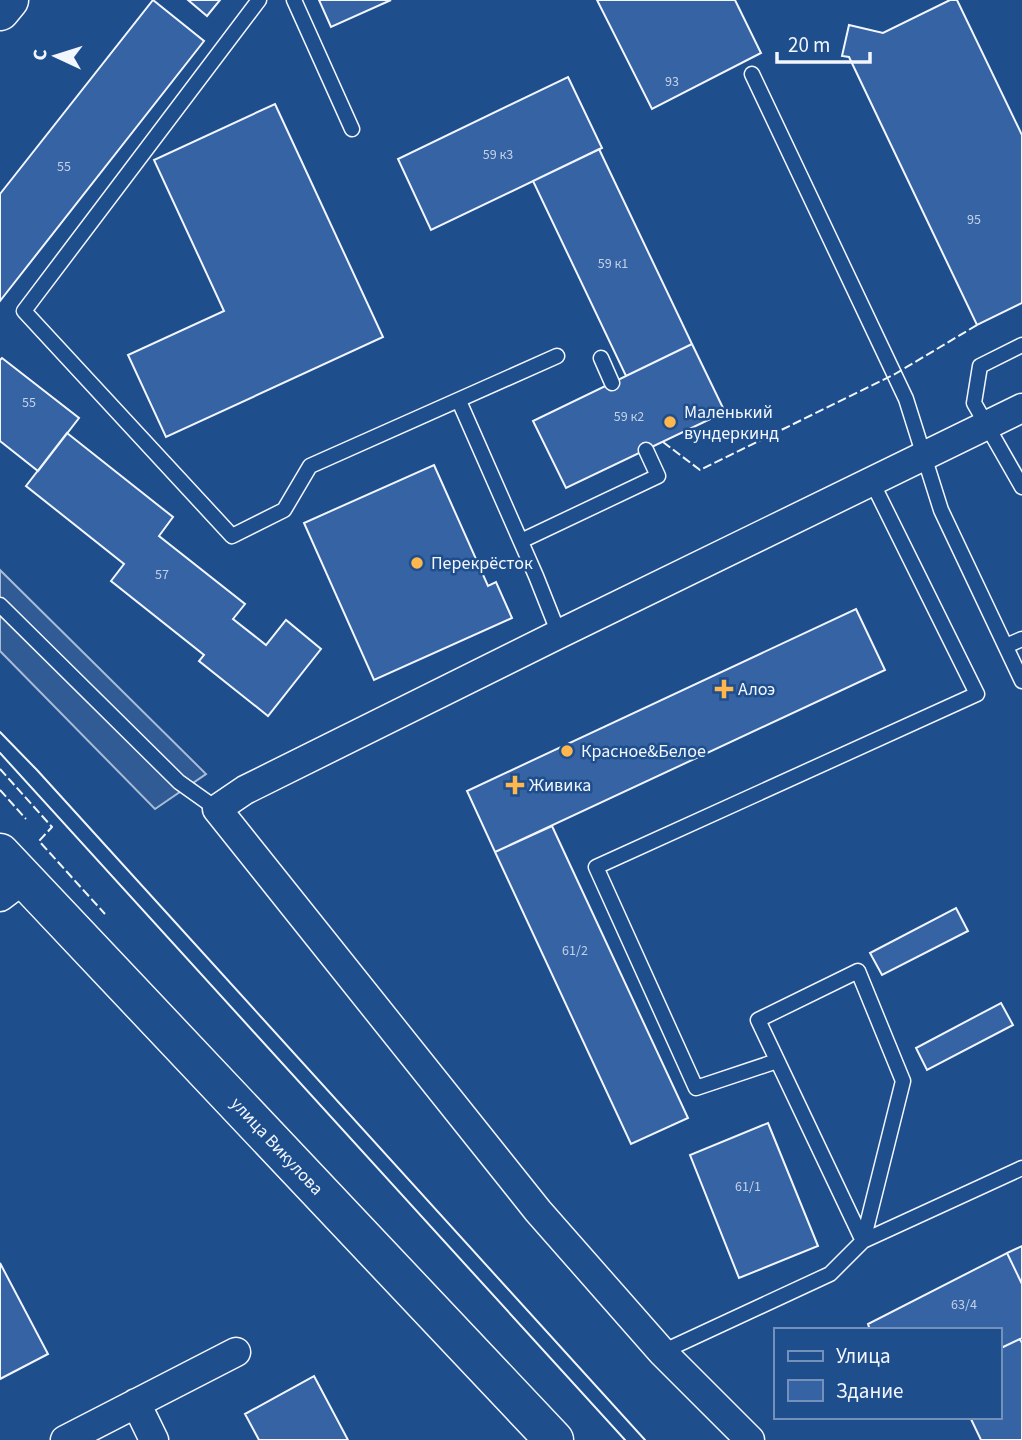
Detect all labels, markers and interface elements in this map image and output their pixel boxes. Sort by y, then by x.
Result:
north arrow [21,21,91,91]
scale bar [777,21,870,65]
text: 20 m [788,30,830,60]
text: С [27,48,54,61]
house number: 93 [665,72,679,92]
house number: 59 к3 [483,145,513,165]
house number: 55 [57,157,71,177]
house number: 95 [967,210,981,230]
house number: 59 к1 [598,254,628,274]
house number: 55 [22,393,36,413]
place label: Маленький вундеркинд [684,400,779,446]
house number: 59 к2 [614,407,644,427]
marker: Маленький вундеркинд [662,414,678,430]
place label: Перекрёсток [431,551,533,576]
marker: Перекрёсток [409,555,425,571]
house number: 57 [155,565,169,585]
place label: Алоэ [738,677,775,702]
marker: Алоэ [716,681,732,697]
place label: Красное&Белое [581,739,706,764]
marker: Красное&Белое [559,743,575,759]
place label: Живика [529,773,591,798]
marker: Живика [507,777,523,793]
house number: 61/2 [562,941,588,961]
street label: улица Викулова [225,1092,329,1201]
house number: 61/1 [735,1177,761,1197]
house number: 63/4 [951,1295,977,1315]
legend [774,1328,1001,1419]
text: Улица [836,1341,891,1371]
text: Здание [836,1376,904,1406]

